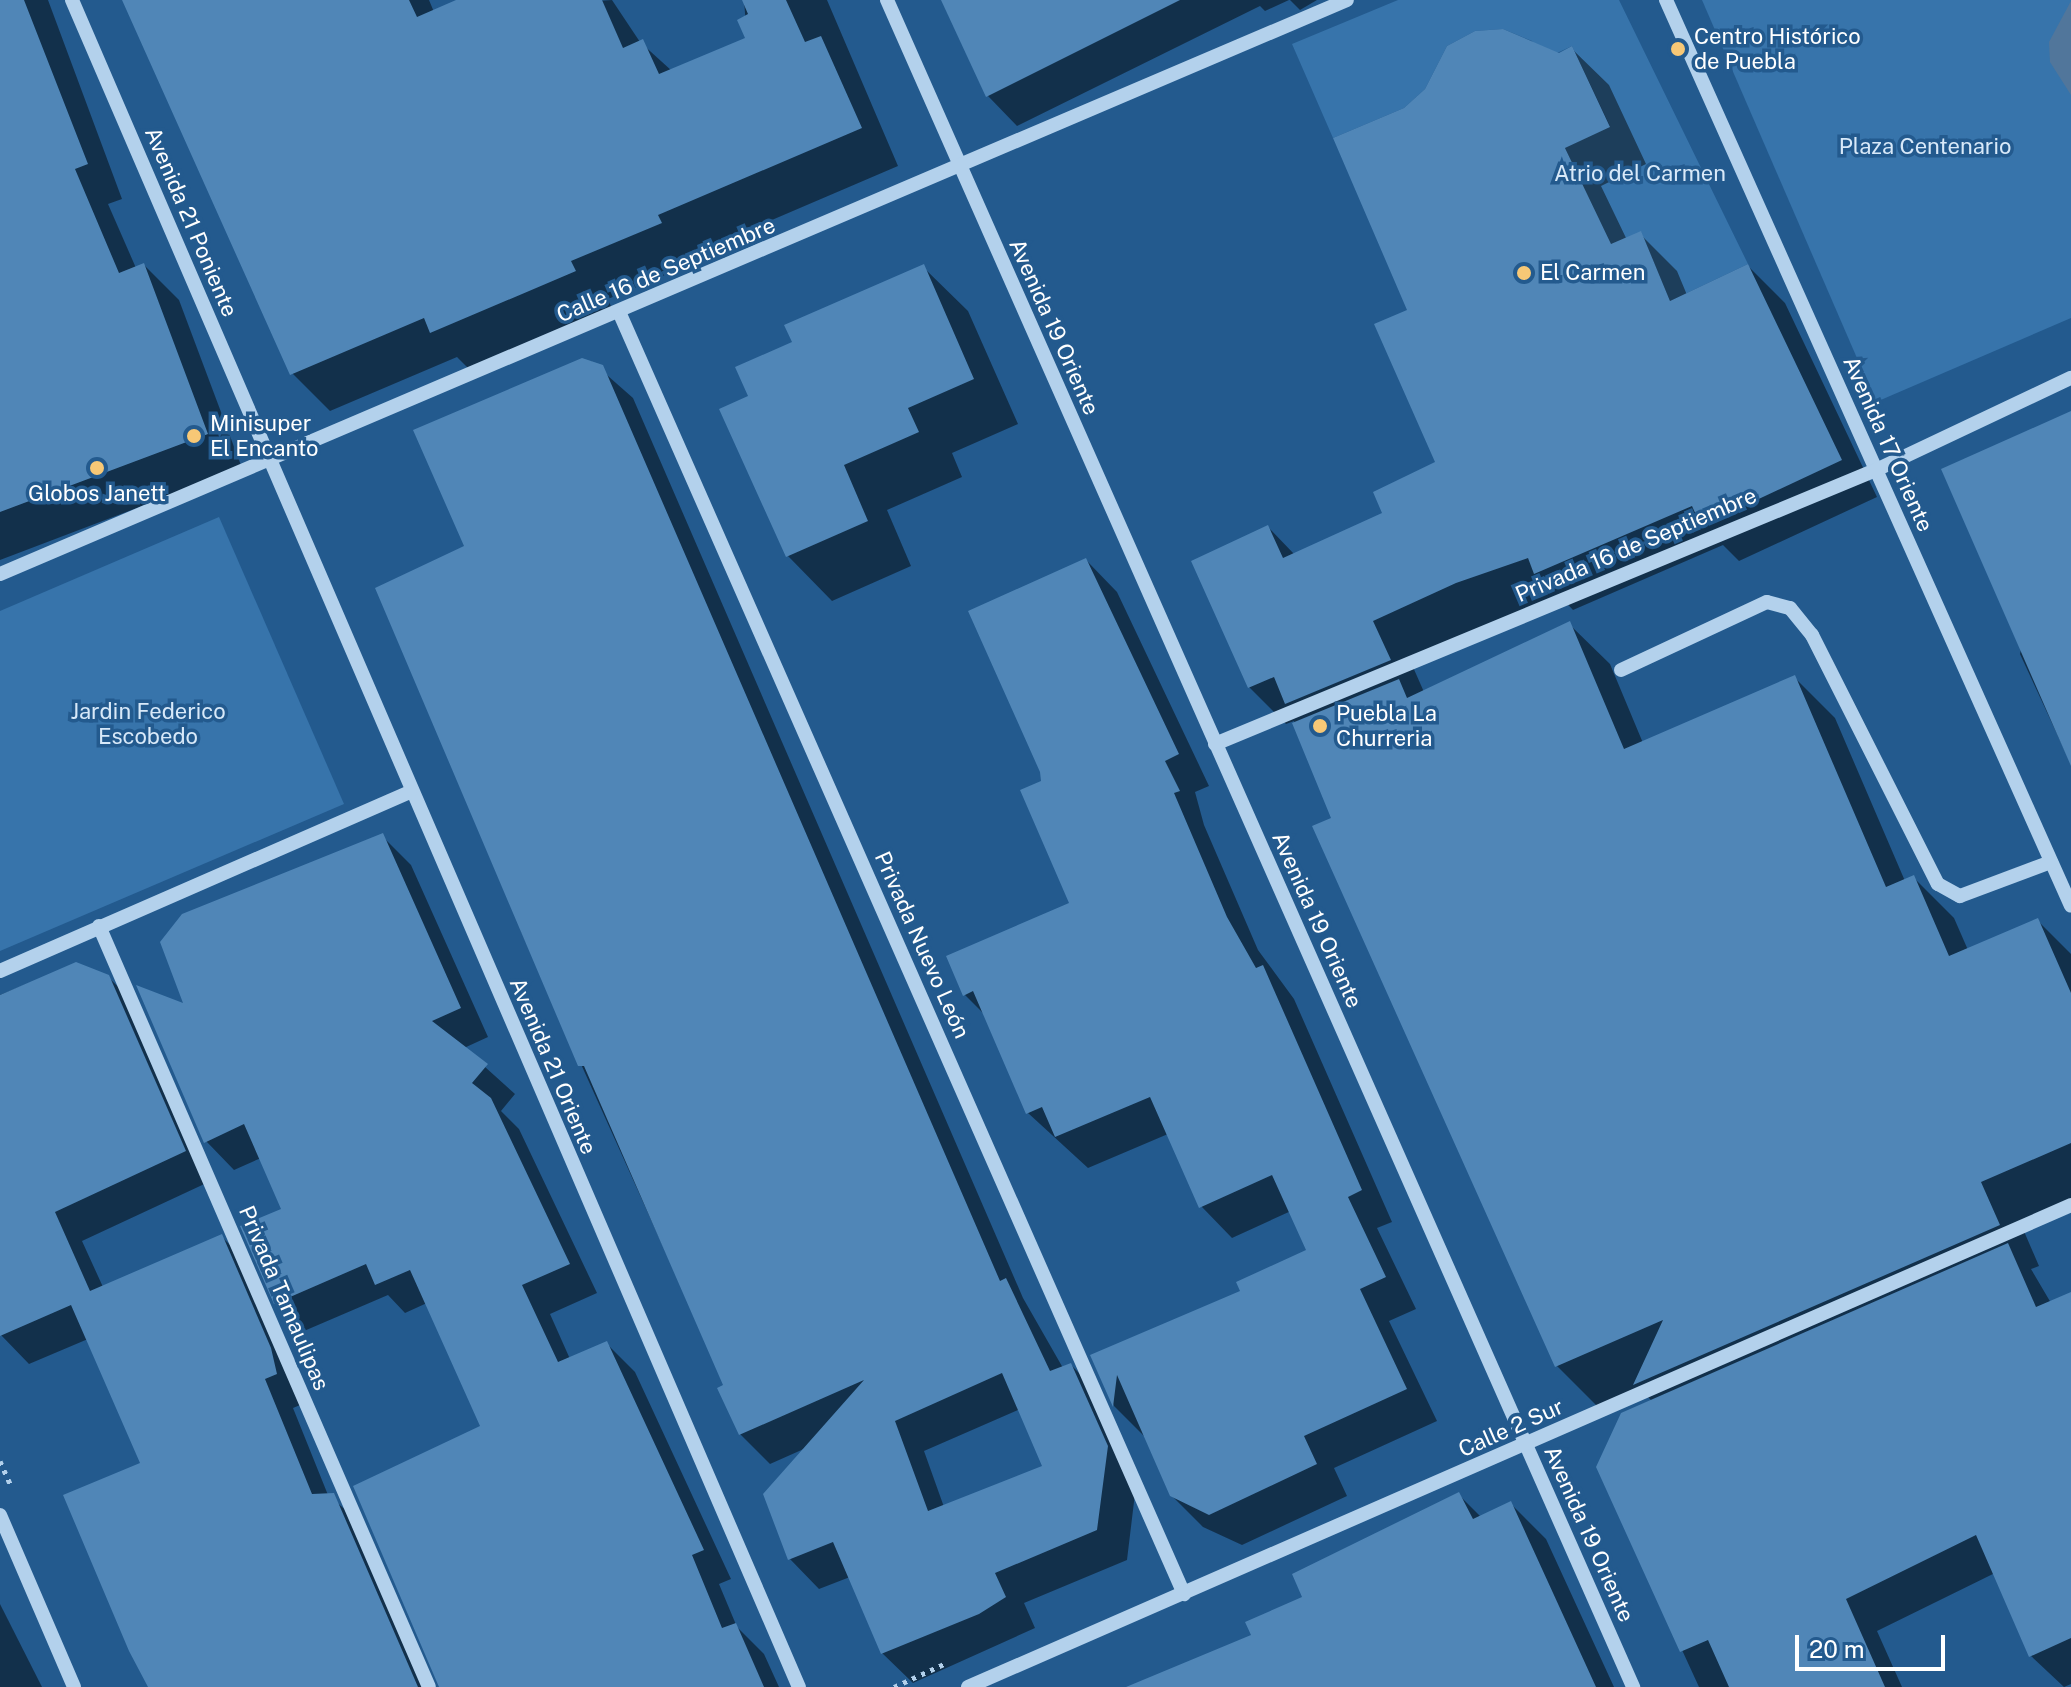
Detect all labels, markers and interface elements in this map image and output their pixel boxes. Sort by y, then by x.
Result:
place label: Centro Histórico de Puebla [1694,23,1861,74]
marker: Centro Histórico de Puebla [1669,40,1687,58]
street label: Avenida 21 Poniente [139,123,243,321]
park label: Plaza Centenario [1839,134,2011,160]
park label: Atrio del Carmen [1554,161,1726,187]
street label: Calle 16 de Septiembre [552,212,780,328]
street label: Avenida 19 Oriente [1003,235,1105,419]
place label: El Carmen [1540,260,1645,286]
marker: El Carmen [1515,264,1533,282]
street label: Avenida 17 Oriente [1837,352,1939,536]
place label: Minisuper El Encanto [210,410,318,462]
marker: Minisuper El Encanto [185,427,203,445]
marker: Globos Janett [88,459,106,477]
place label: Globos Janett [28,481,166,507]
street label: Privada 16 de Septiembre [1511,482,1761,608]
park label: Jardin Federico Escobedo [70,698,226,750]
place label: Puebla La Churreria [1336,700,1437,752]
marker: Puebla La Churreria [1311,717,1329,735]
street label: Avenida 19 Oriente [1266,828,1368,1012]
street label: Privada Nuevo León [869,847,975,1043]
street label: Avenida 21 Oriente [504,974,602,1158]
street label: Privada Tamaulipas [233,1202,335,1394]
street label: Calle 2 Sur [1454,1393,1568,1463]
street label: Avenida 19 Oriente [1538,1442,1640,1626]
scale bar [1799,1619,1949,1669]
text: 20 m [1809,1635,1865,1663]

